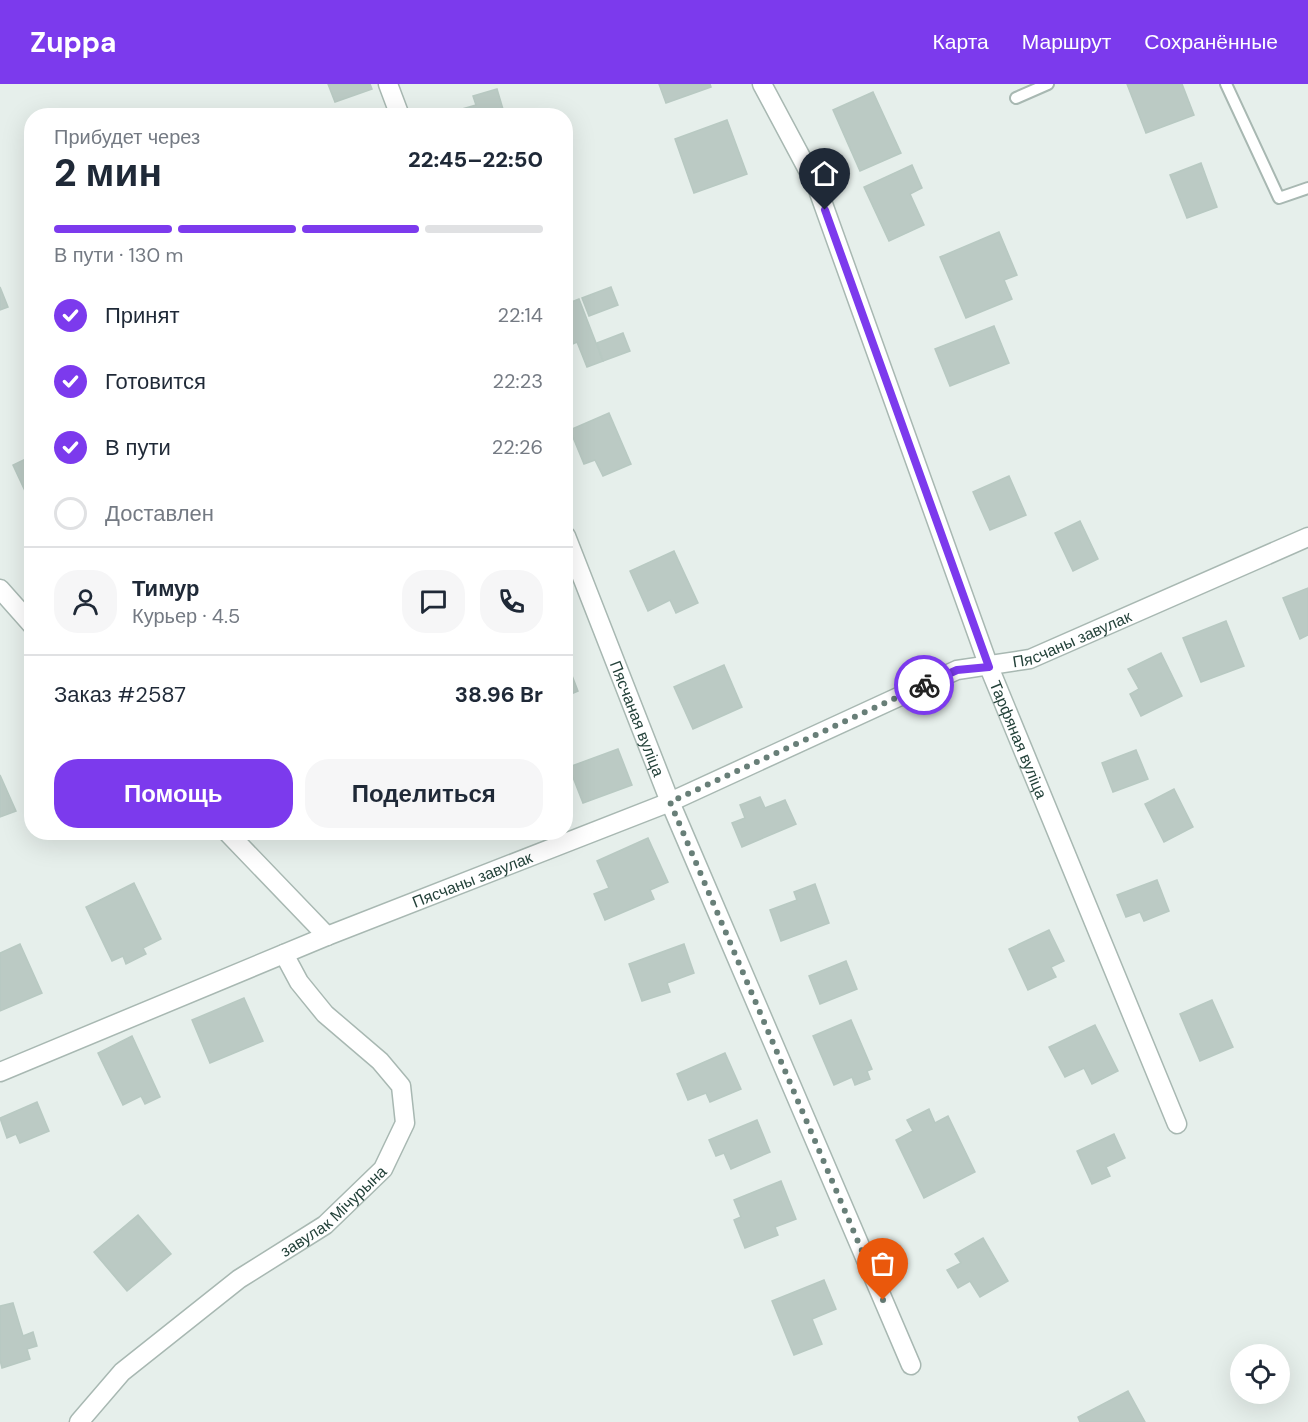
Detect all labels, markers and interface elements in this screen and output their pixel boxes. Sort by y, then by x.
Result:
text: Zuppa [30,24,117,61]
text: Карта [933,28,989,56]
text: Маршрут [1022,28,1111,56]
text: Сохранённые [1144,28,1278,56]
text: Прибудет через [54,124,200,150]
text: 22:45–22:50 [408,145,543,174]
text: 2 мин [54,147,162,198]
pin [799,148,850,210]
icon: home [808,157,841,190]
text: В пути · 130 m [54,242,183,268]
icon: check [54,299,87,332]
text: Принят [105,301,179,330]
text: 22:14 [498,302,543,328]
icon: check [54,365,87,398]
text: Готовится [105,367,206,396]
text: 22:23 [493,368,543,394]
icon: check [54,431,87,464]
text: В пути [105,433,171,462]
text: 22:26 [492,434,543,460]
text: Доставлен [105,499,214,528]
button: person [54,570,117,633]
button: chat [402,570,465,633]
button: phone [480,570,543,633]
text: Тимур [132,574,200,603]
text: Курьер · 4.5 [132,603,240,629]
street label: Пясчаны завулак [1011,605,1135,672]
courier [894,655,954,715]
street label: Пясчаная вуліца [605,658,670,780]
icon: bike [908,669,941,702]
street label: Тарфяная вуліца [985,677,1053,802]
text: Заказ #2587 [54,680,186,709]
text: 38.96 Br [455,680,543,709]
button: Помощь [54,759,293,828]
button: Поделиться [305,759,543,828]
street label: Пясчаны завулак [409,846,536,912]
street label: завулак Мічурына [276,1161,391,1261]
pin [857,1238,908,1300]
icon: bag [866,1247,899,1280]
map controls [1230,1344,1290,1404]
button: locate [1230,1344,1290,1404]

